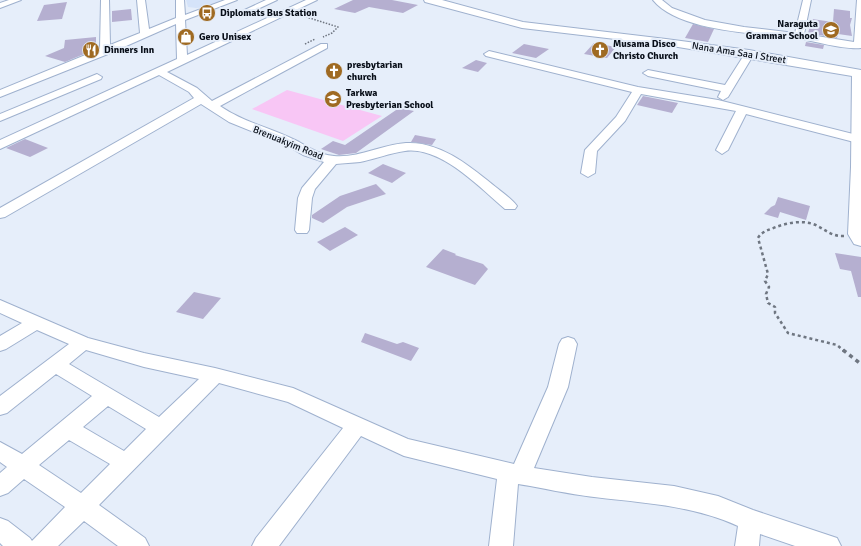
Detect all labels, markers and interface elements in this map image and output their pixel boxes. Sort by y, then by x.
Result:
bus stop icon: Diplomats Bus Station [197,3,217,23]
place label: Diplomats Bus Station [220,7,317,19]
place label: Naraguta Grammar School [746,18,818,42]
school or university icon: Naraguta Grammar School [821,20,841,40]
shop icon: Gero Unisex [176,27,196,47]
place label: Gero Unisex [199,31,251,43]
place label: Musama Disco Christo Church [613,38,679,62]
restaurant icon: Dinners Inn [81,40,101,60]
church icon: Musama Disco Christo Church [590,40,610,60]
street label: Nana Ama Saa I Street [691,40,787,66]
place label: Dinners Inn [104,44,155,56]
place label: presbytarian church [347,59,403,83]
church icon: presbytarian church [324,61,344,81]
place label: Tarkwa Presbyterian School [346,87,434,111]
school or university icon: Tarkwa Presbyterian School [323,89,343,109]
street label: Brenuakyim Road [251,123,325,163]

